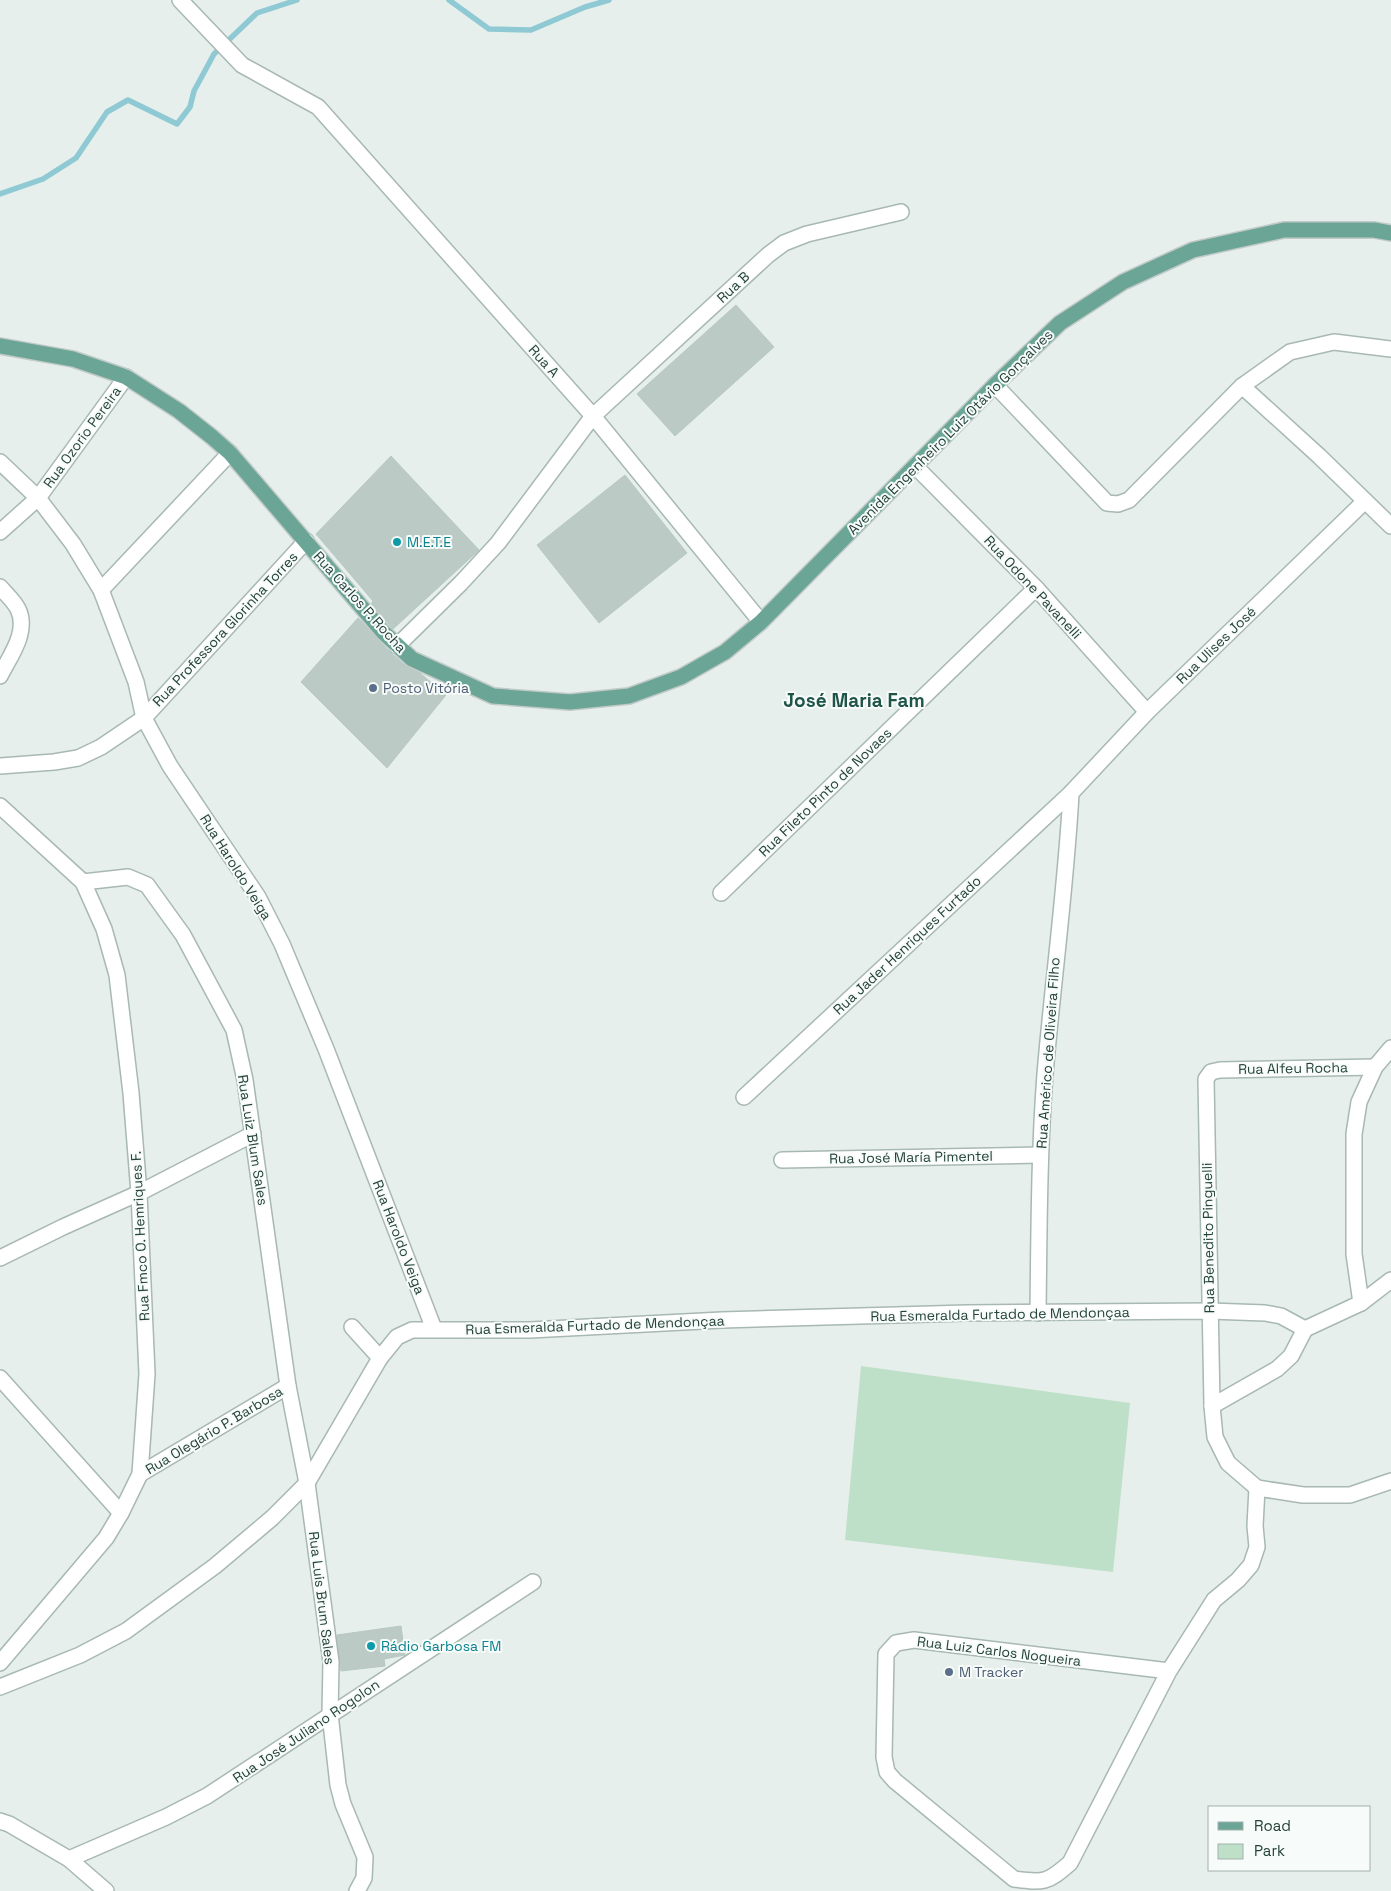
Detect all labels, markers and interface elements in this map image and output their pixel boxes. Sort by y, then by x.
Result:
street label: Rua B [713,267,753,307]
street label: Avenida Engenheiro Luiz Otávio Gonçalves [844,326,1056,538]
street label: Rua A [525,341,563,381]
street label: Rua Ozorio Pereira [39,383,125,491]
street label: Rua Odone Pavanelli [980,531,1086,643]
place label: M.E.T.E [407,533,451,551]
marker: M.E.T.E [391,536,403,548]
street label: Rua Carlos P. Rocha [310,547,410,657]
street label: Rua Professora Glorinha Torres [148,548,302,710]
street label: Rua Ulises José [1172,602,1260,688]
place label: Posto Vitória [383,679,469,697]
marker: Posto Vitória [367,682,379,694]
district label: José Maria Fam [783,688,925,713]
street label: Rua Fileto Pinto de Novaes [755,724,895,860]
street label: Rua Haroldo Veiga [196,811,276,923]
street label: Rua Jader Henriques Furtado [829,872,985,1018]
street label: Rua Américo de Oliveira Filho [1032,957,1064,1149]
street label: Rua Alfeu Rocha [1238,1058,1348,1078]
street label: Rua Luiz Blum Sales [234,1073,272,1207]
street label: Rua José María Pimentel [829,1147,993,1167]
street label: Rua Fmco O. Hemriques F. [127,1151,153,1321]
street label: Rua Benedito Pinguelli [1198,1162,1218,1314]
street label: Rua Haroldo Veiga [369,1177,429,1297]
street label: Rua Esmeralda Furtado de Mendonçaa [870,1303,1130,1325]
street label: Rua Esmeralda Furtado de Mendonçaa [465,1311,725,1339]
street label: Rua Olegário P. Barbosa [142,1382,286,1478]
street label: Rua Luis Brum Sales [305,1530,339,1666]
street label: Rua Luiz Carlos Nogueira [916,1632,1082,1670]
place label: Rádio Garbosa FM [381,1637,501,1655]
marker: Rádio Garbosa FM [365,1640,377,1652]
place label: M Tracker [959,1663,1024,1681]
marker: M Tracker [943,1666,955,1678]
street label: Rua José Juliano Rogolon [229,1675,383,1787]
legend [1208,1806,1371,1871]
text: Road [1254,1816,1291,1835]
text: Park [1254,1841,1285,1860]

